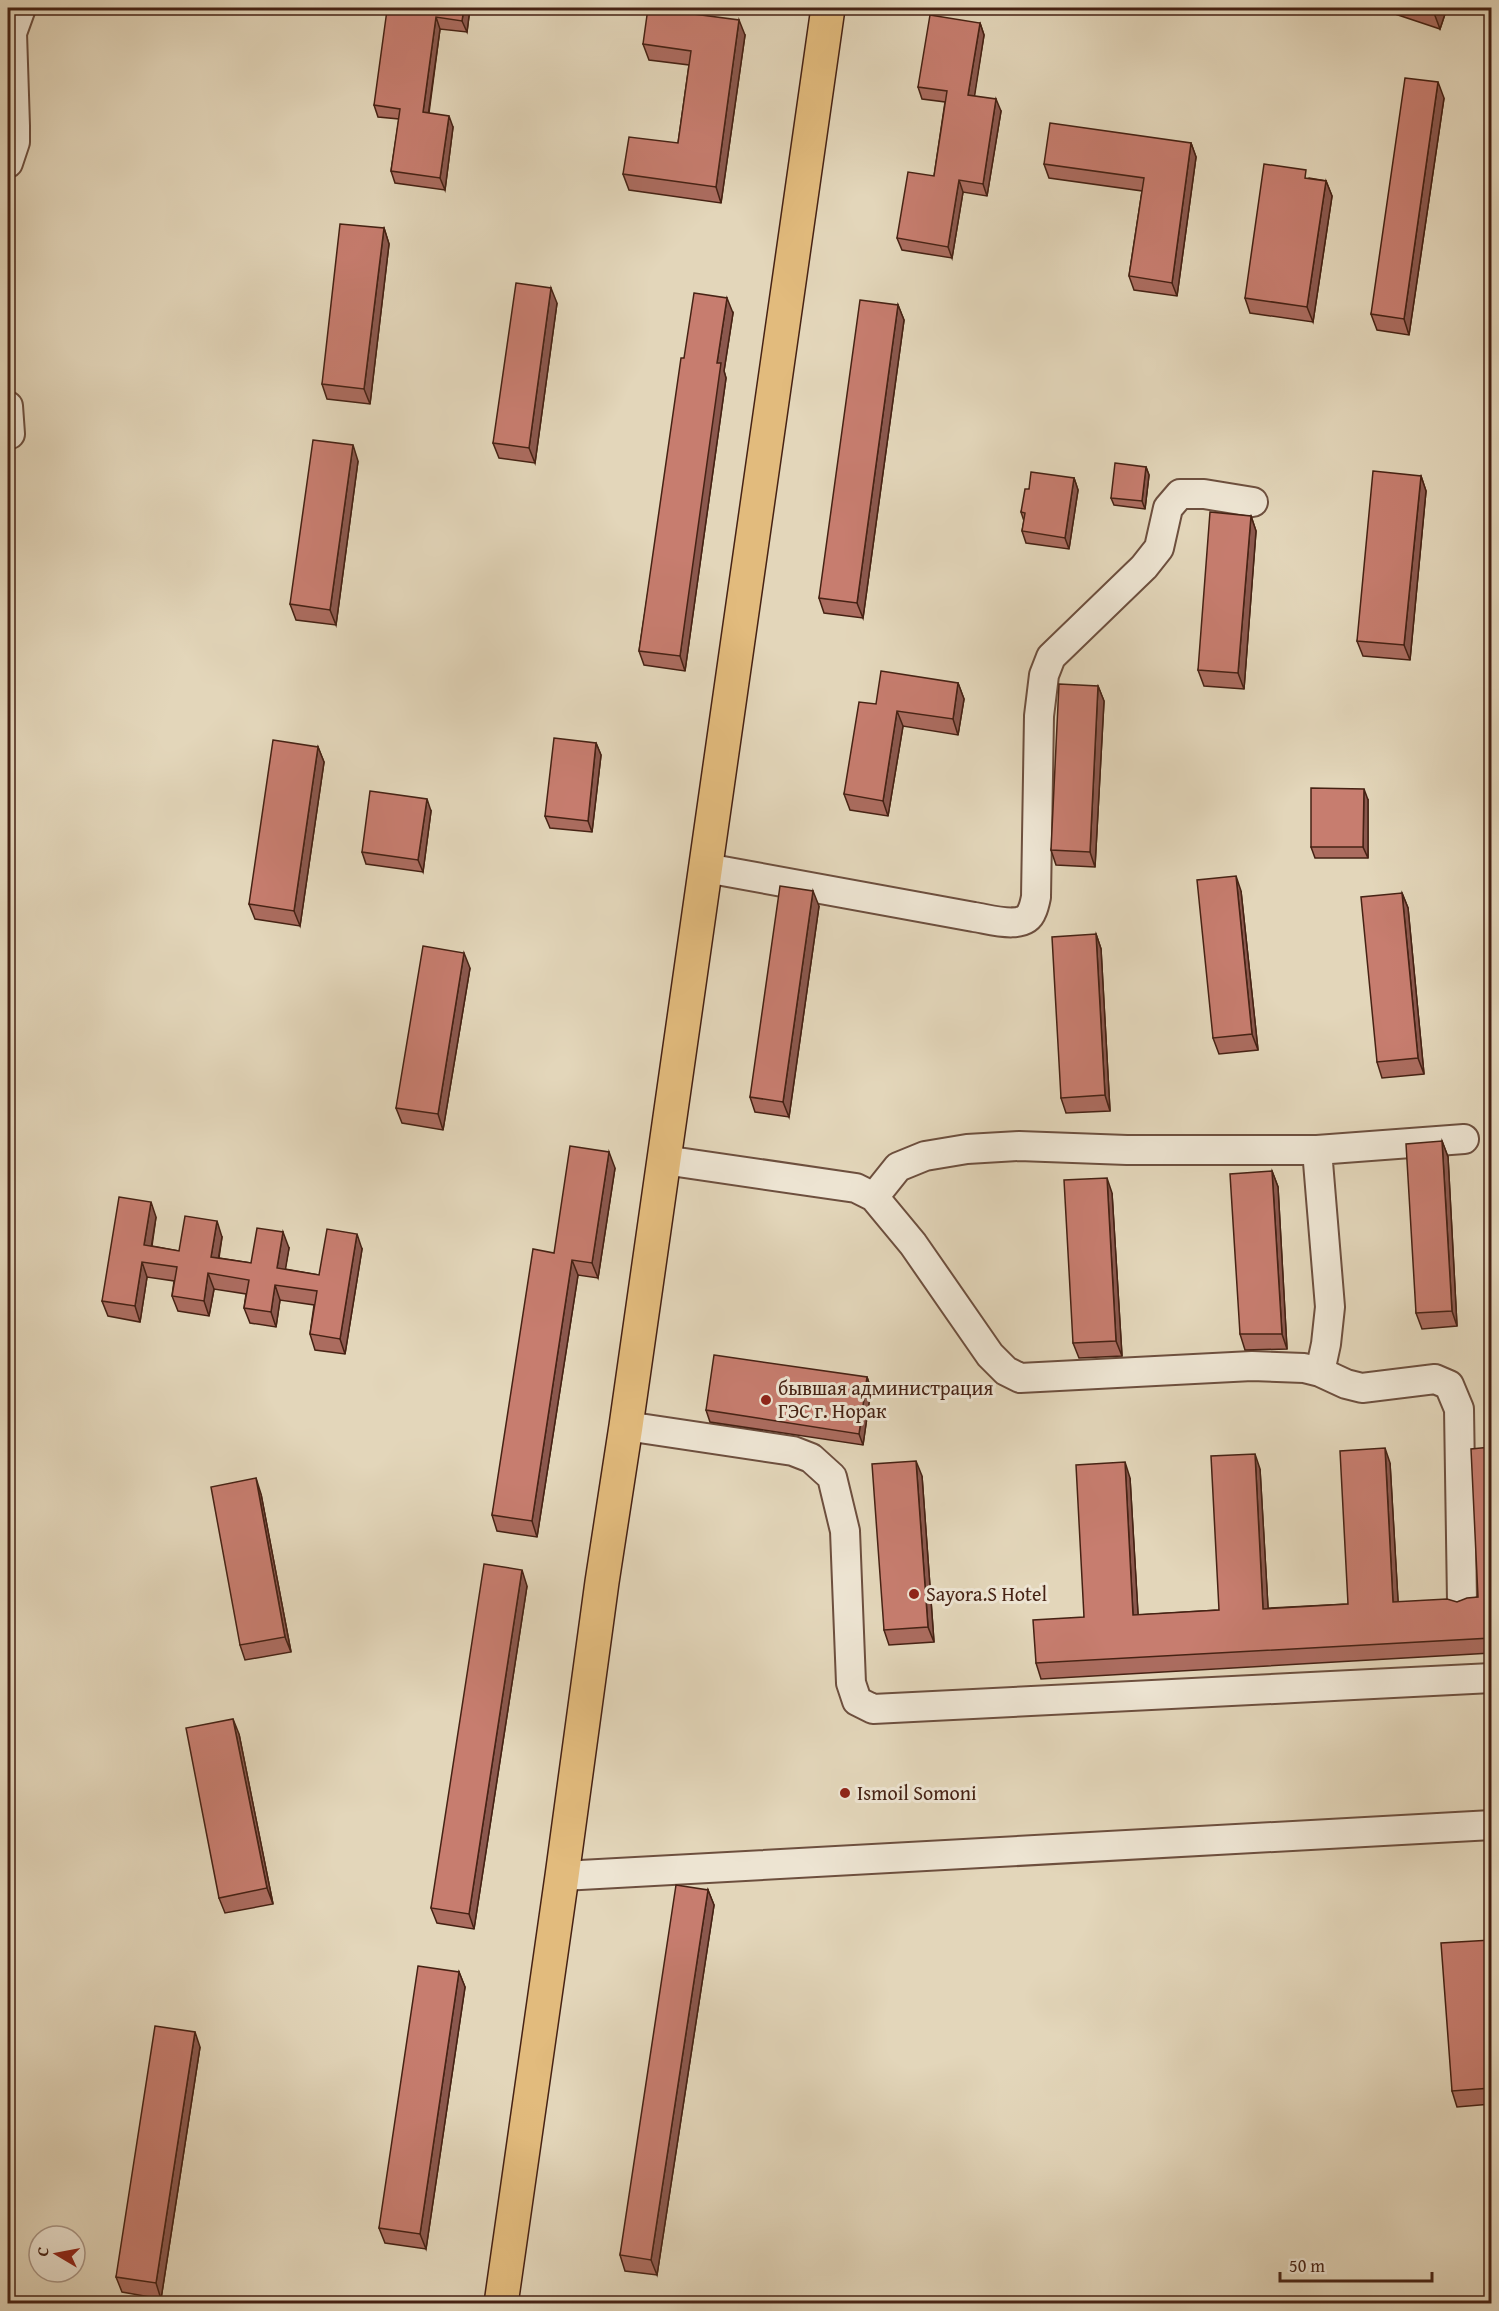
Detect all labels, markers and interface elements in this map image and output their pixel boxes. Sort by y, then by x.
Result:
place label: бывшая администрация ГЭС г. Норак [778,1373,994,1425]
marker: бывшая администрация ГЭС г. Норак [759,1393,773,1407]
place label: Sayora.S Hotel [926,1579,1047,1608]
marker: Sayora.S Hotel [907,1587,921,1601]
place label: Ismoil Somoni [857,1778,977,1807]
marker: Ismoil Somoni [838,1786,852,1800]
north arrow [27,2224,87,2284]
text: С [30,2245,55,2258]
scale bar [1280,2245,1432,2283]
text: 50 m [1289,2252,1325,2279]

